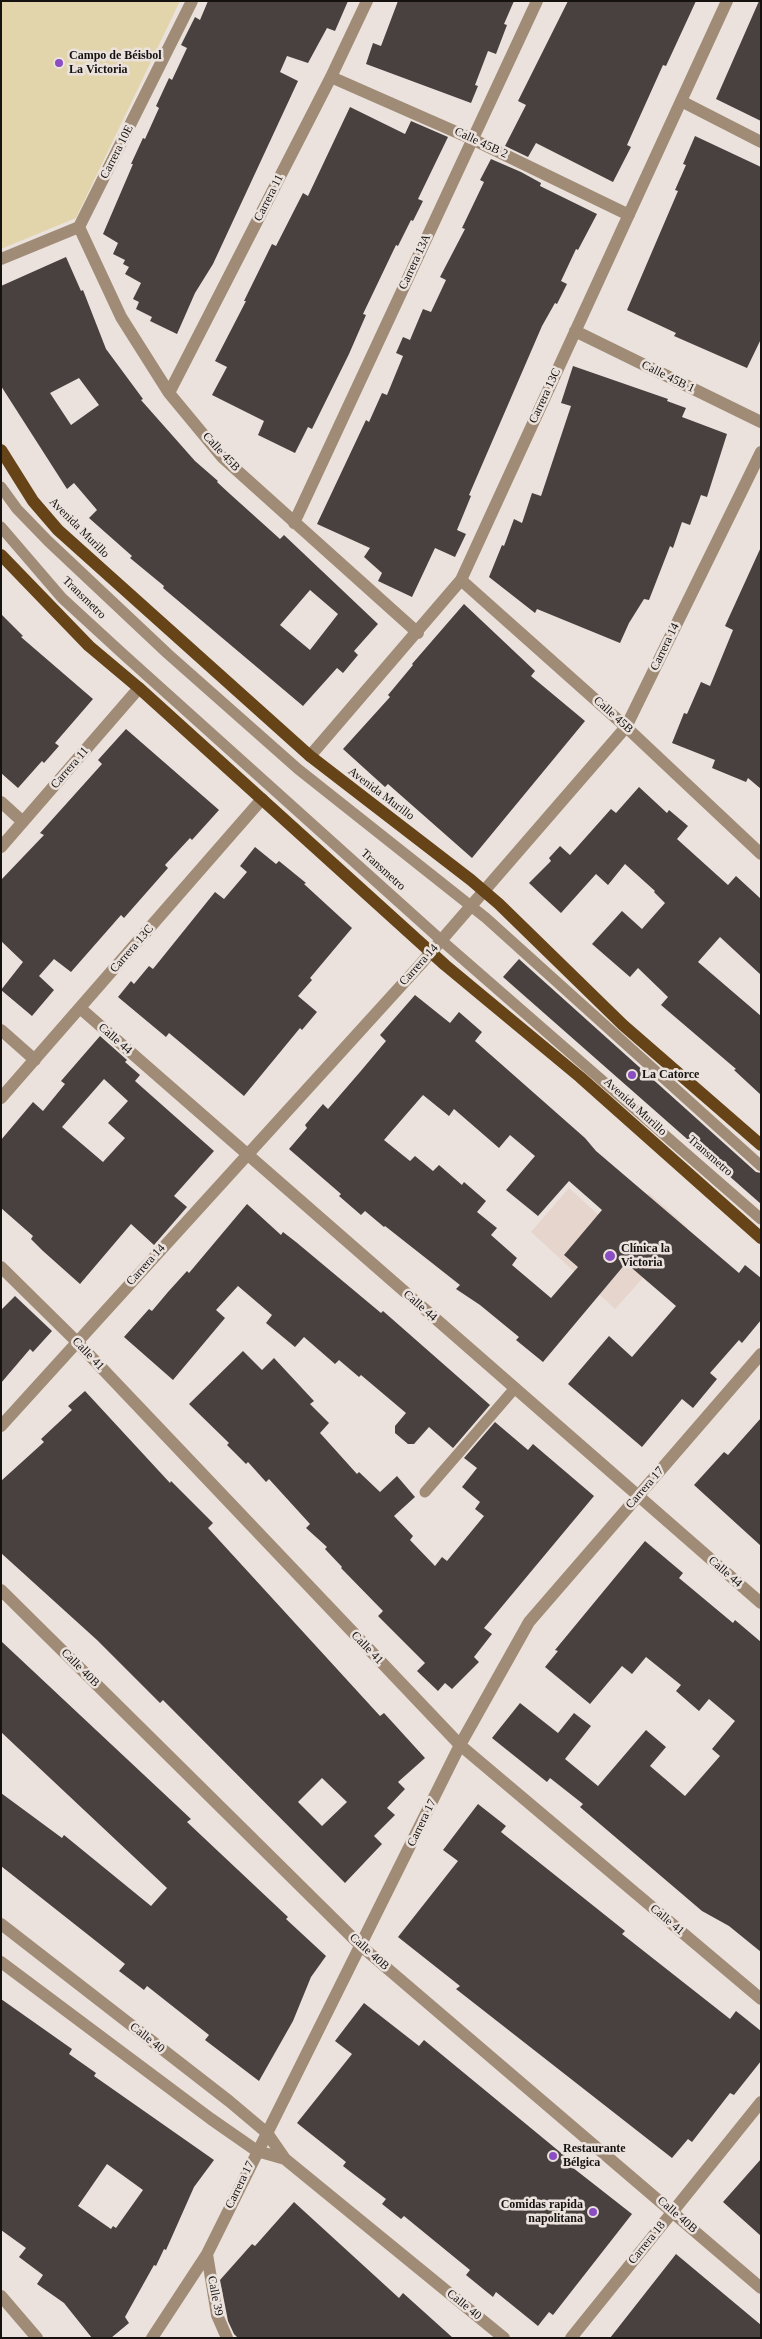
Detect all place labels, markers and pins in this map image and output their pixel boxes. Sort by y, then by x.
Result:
place label: Campo de Béisbol La Victoria [69,49,162,77]
marker: Campo de Béisbol La Victoria [53,57,65,69]
place label: La Catorce [642,1068,699,1082]
marker: La Catorce [626,1069,638,1081]
place label: Clínica la Victoria [621,1242,670,1270]
marker: Clínica la Victoria [603,1249,617,1263]
place label: Restaurante Bélgica [563,2142,626,2170]
marker: Restaurante Bélgica [547,2150,559,2162]
place label: Comidas rapida napolitana [501,2198,583,2226]
marker: Comidas rapida napolitana [587,2206,599,2218]

